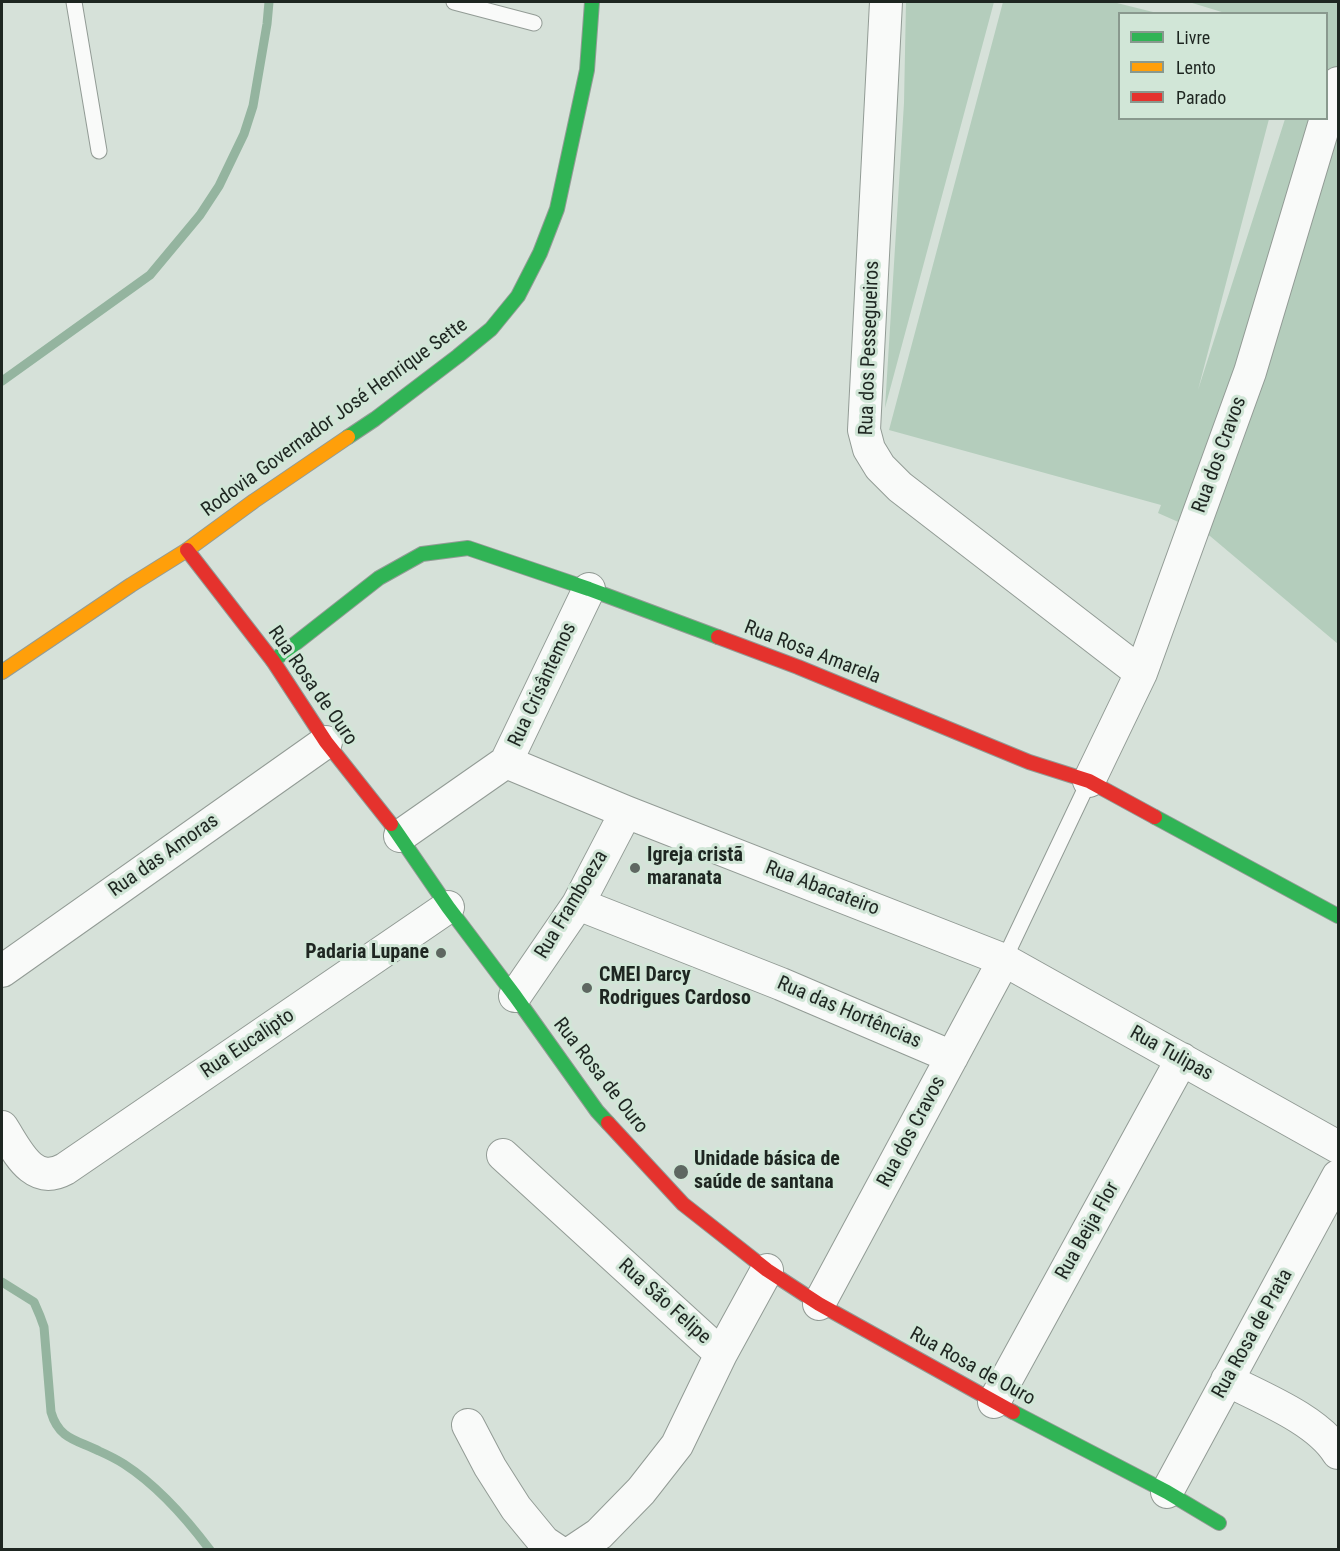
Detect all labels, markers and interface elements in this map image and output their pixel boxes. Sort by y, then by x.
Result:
legend [1118,12,1328,120]
text: Livre [1176,27,1210,48]
text: Lento [1176,57,1216,78]
text: Parado [1176,87,1226,108]
street label: Rua dos Pessegueiros [855,260,885,436]
street label: Rodovia Governador José Henrique Sette [197,313,473,523]
street label: Rua dos Cravos [1188,393,1252,517]
street label: Rua Rosa Amarela [740,616,884,690]
street label: Rua Crisântemos [504,619,582,751]
street label: Rua Rosa de Ouro [262,622,362,750]
street label: Rua das Amoras [104,809,224,903]
place label: Igreja cristã maranata [647,844,743,891]
street label: Rua Framboeza [530,847,614,963]
street label: Rua Abacateiro [762,856,882,922]
marker: Igreja cristã maranata [628,861,642,875]
place label: Padaria Lupane [305,941,429,965]
marker: Padaria Lupane [434,946,448,960]
place label: CMEI Darcy Rodrigues Cardoso [599,964,751,1011]
street label: Rua das Hortências [773,972,925,1054]
marker: CMEI Darcy Rodrigues Cardoso [580,981,594,995]
street label: Rua Eucalipto [197,1004,299,1084]
street label: Rua Rosa de Ouro [547,1013,653,1139]
street label: Rua Tulipas [1125,1021,1217,1087]
street label: Rua dos Cravos [873,1072,951,1192]
place label: Unidade básica de saúde de santana [694,1148,840,1195]
marker: Unidade básica de saúde de santana [672,1163,690,1181]
street label: Rua Beija Flor [1051,1178,1125,1284]
street label: Rua São Felipe [613,1254,715,1350]
street label: Rua Rosa de Prata [1208,1265,1298,1403]
street label: Rua Rosa de Ouro [905,1323,1039,1411]

